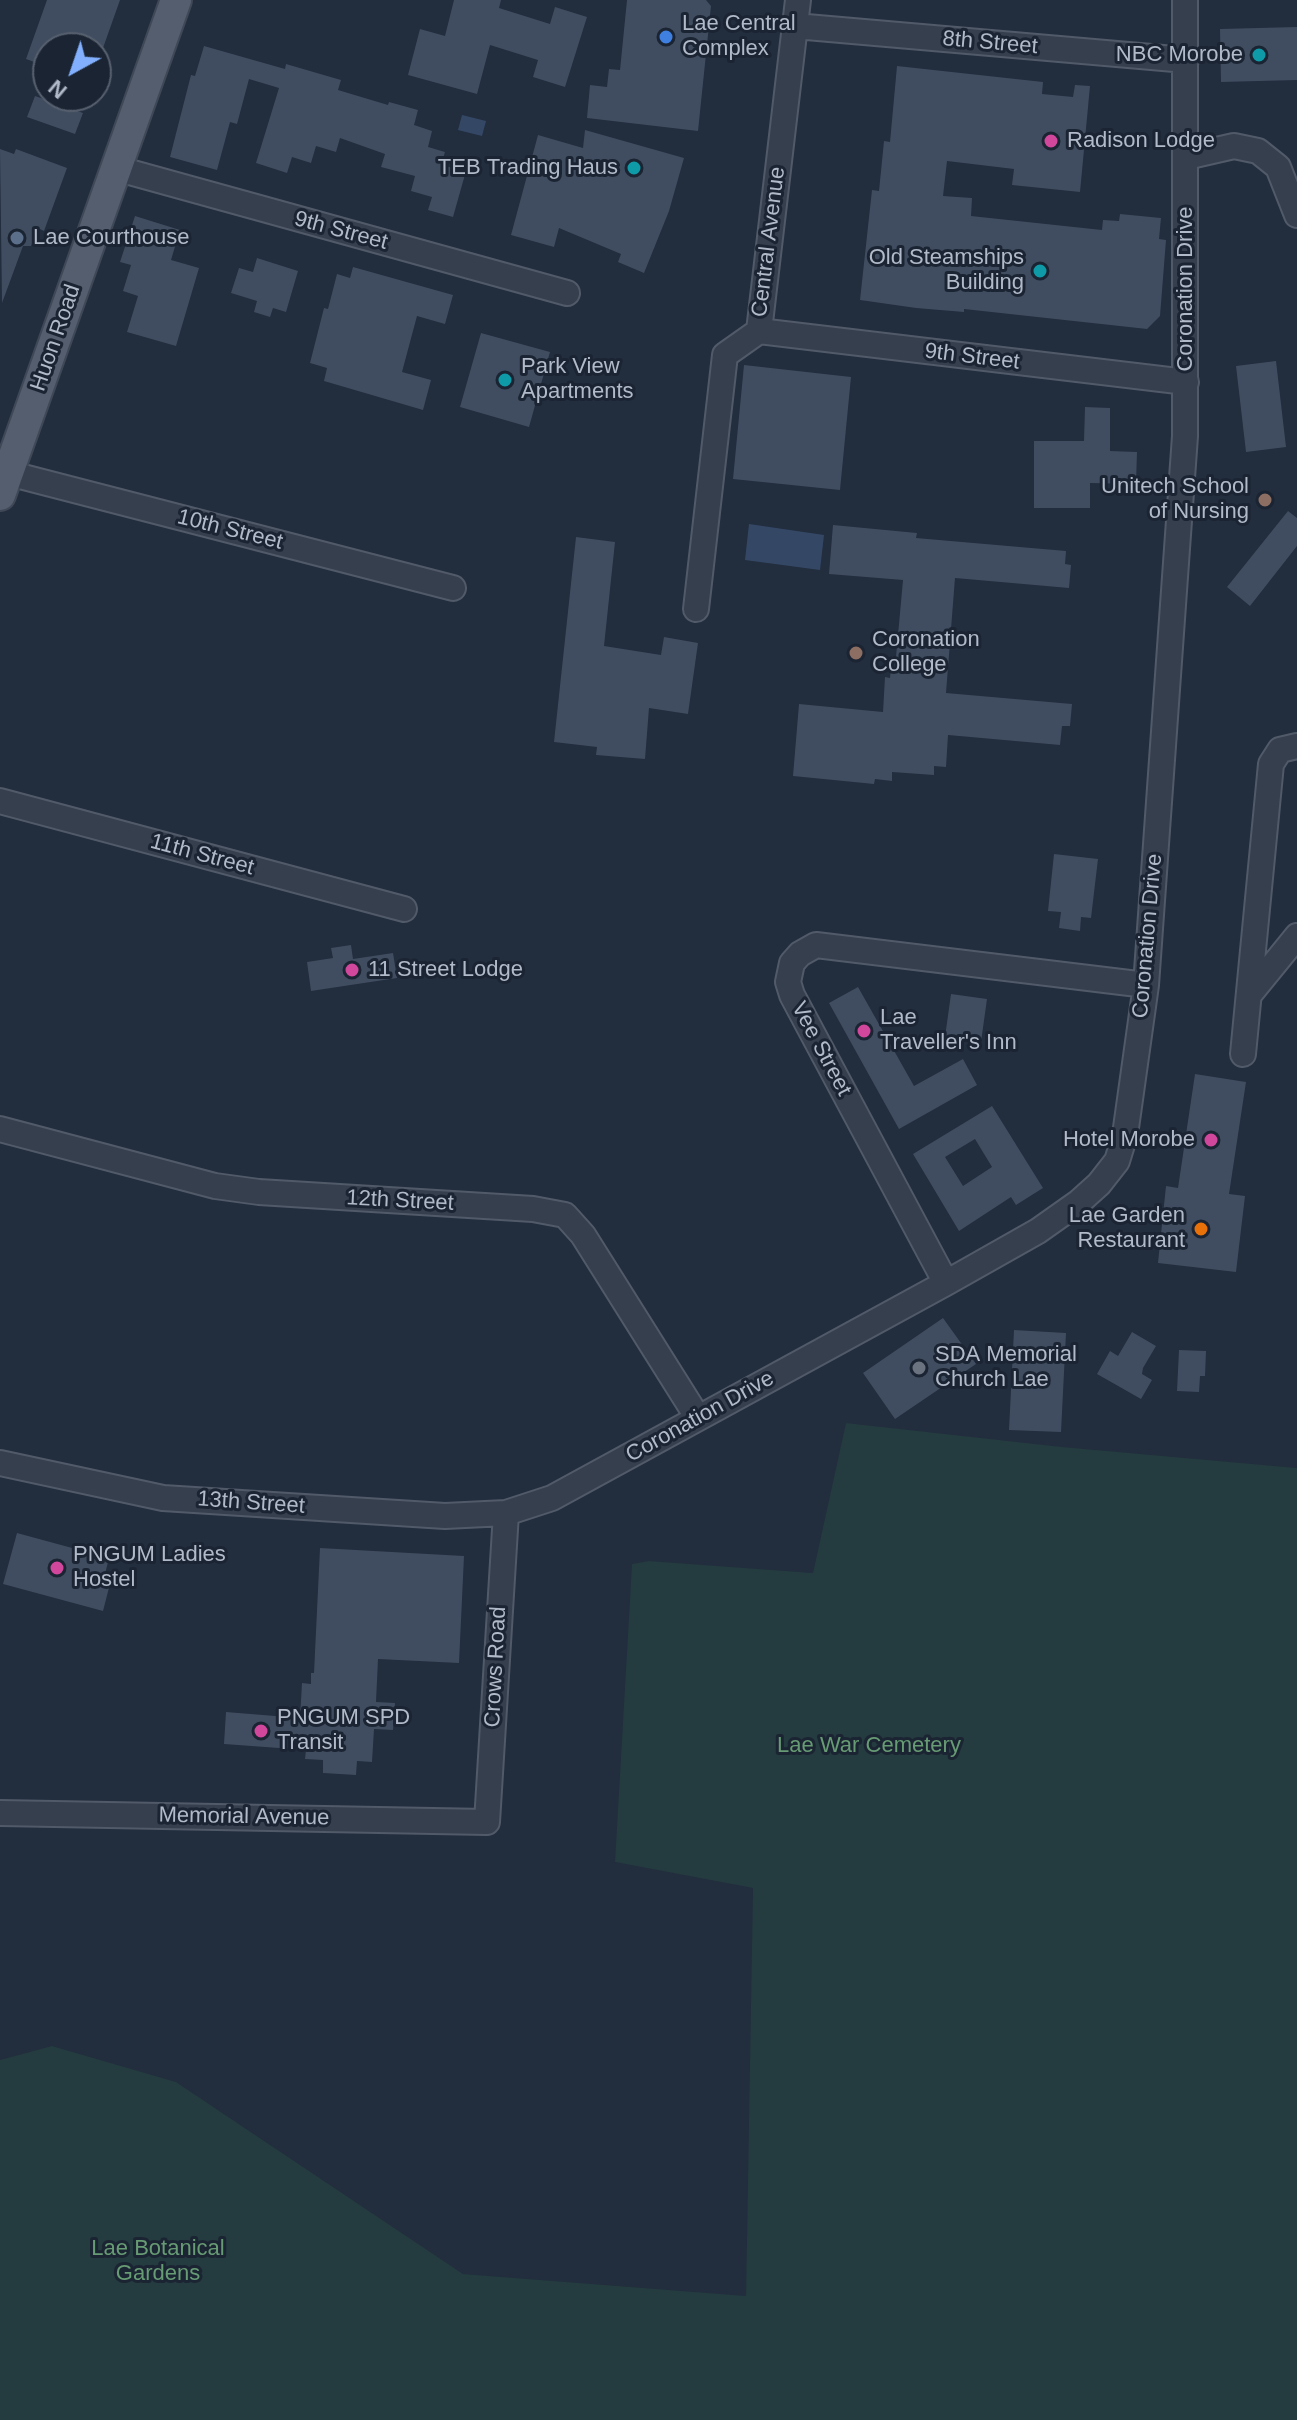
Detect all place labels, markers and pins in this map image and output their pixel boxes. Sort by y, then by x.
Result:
place label: Lae Central Complex [682,11,796,62]
marker: Lae Central Complex [657,28,675,46]
place label: NBC Morobe [1116,42,1243,68]
marker: NBC Morobe [1250,46,1268,64]
place label: Radison Lodge [1067,128,1215,154]
marker: Radison Lodge [1042,132,1060,150]
place label: TEB Trading Haus [438,155,618,181]
marker: TEB Trading Haus [625,159,643,177]
place label: Lae Courthouse [33,225,190,251]
marker: Lae Courthouse [8,229,26,247]
place label: Old Steamships Building [869,245,1024,296]
marker: Old Steamships Building [1031,262,1049,280]
place label: Park View Apartments [521,354,633,406]
marker: Park View Apartments [496,371,514,389]
place label: Unitech School of Nursing [1101,474,1249,526]
marker: Unitech School of Nursing [1256,491,1274,509]
place label: Coronation College [872,627,980,678]
marker: Coronation College [847,644,865,662]
place label: 11 Street Lodge [368,957,523,983]
marker: 11 Street Lodge [343,961,361,979]
place label: Lae Traveller's Inn [880,1005,1017,1056]
marker: Lae Traveller's Inn [855,1022,873,1040]
place label: Hotel Morobe [1063,1127,1195,1153]
marker: Hotel Morobe [1202,1131,1220,1149]
place label: Lae Garden Restaurant [1069,1203,1185,1254]
marker: Lae Garden Restaurant [1192,1220,1210,1238]
place label: SDA Memorial Church Lae [935,1342,1077,1394]
marker: SDA Memorial Church Lae [910,1359,928,1377]
place label: PNGUM Ladies Hostel [73,1542,226,1594]
marker: PNGUM Ladies Hostel [48,1559,66,1577]
place label: PNGUM SPD Transit [277,1705,410,1756]
marker: PNGUM SPD Transit [252,1722,270,1740]

